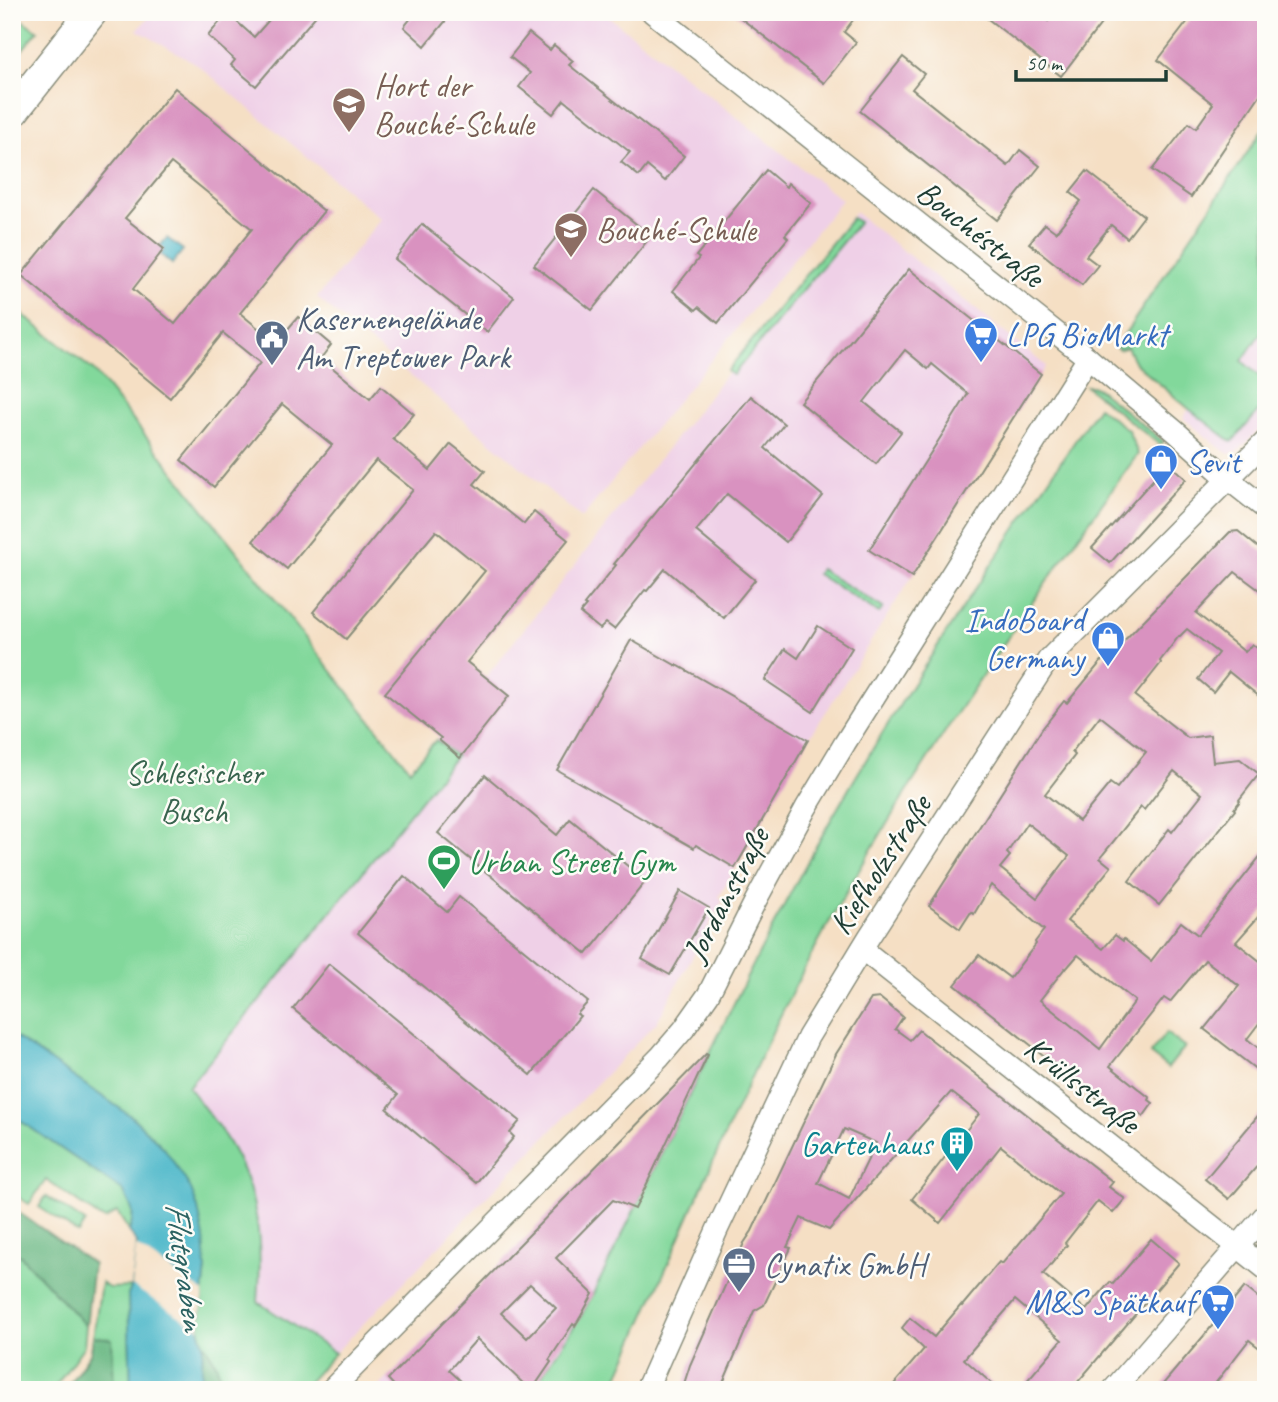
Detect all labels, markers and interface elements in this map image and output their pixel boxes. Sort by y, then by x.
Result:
scale bar [1016,38,1166,82]
text: 50 m [1026,50,1064,76]
place label: Hort der Bouché-Schule [374,65,536,145]
school or university icon: Hort der Bouché-Schule [330,85,368,134]
street label: Bouchéstraße [908,171,1055,298]
place label: Bouché-Schule [596,209,758,251]
school or university icon: Bouché-Schule [552,210,590,259]
place label: Kasernengelände Am Treptower Park [296,298,512,378]
place label: LPG BioMarkt [1006,314,1172,356]
supermarket icon: LPG BioMarkt [962,315,1000,364]
public building icon: Kasernengelände Am Treptower Park [253,318,291,367]
place label: Sevit [1186,441,1243,483]
shop icon: Sevit [1142,442,1180,491]
place label: IndoBoard Germany [964,599,1089,679]
shop icon: IndoBoard Germany [1089,619,1127,668]
park label: Schlesischer Busch [125,752,265,832]
street label: Kiefholzstraße [819,785,942,942]
street label: Jordanstraße [672,818,780,970]
place label: Urban Street Gym [468,841,677,883]
sports icon: Urban Street Gym [425,842,463,891]
street label: Krüllsstraße [1016,1027,1150,1144]
place label: Gartenhaus [801,1123,935,1165]
building icon: Gartenhaus [938,1124,976,1173]
water label: Flutgraben [154,1199,217,1336]
place label: Cynatix GmbH [764,1244,930,1286]
office icon: Cynatix GmbH [720,1245,758,1294]
place label: M&S Spätkauf [1025,1281,1201,1323]
supermarket icon: M&S Spätkauf [1199,1282,1237,1331]

